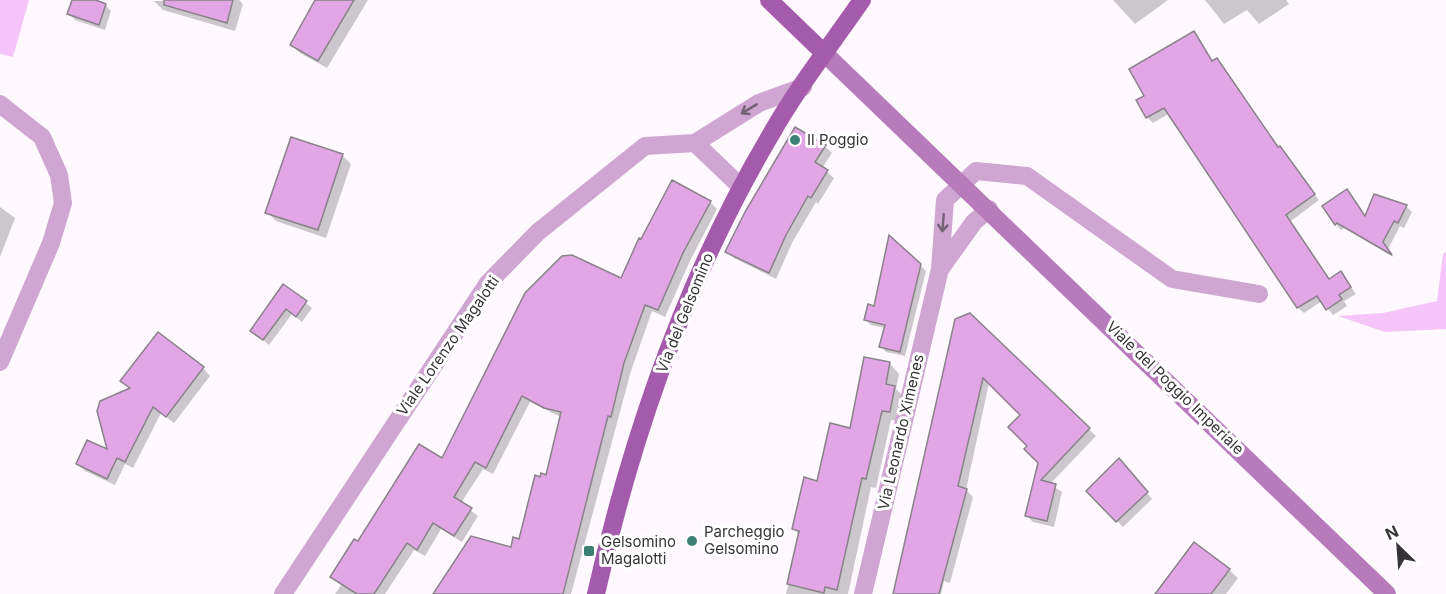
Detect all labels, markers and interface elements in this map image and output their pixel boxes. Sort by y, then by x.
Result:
one-way arrow [741,103,758,115]
place label: Il Poggio [807,130,868,149]
marker: Il Poggio [788,133,802,147]
one-way arrow [938,213,949,233]
street label: Via del Gelsomino [652,250,717,375]
street label: Viale Lorenzo Magalotti [392,272,503,419]
street label: Viale del Poggio Imperiale [1103,317,1248,458]
street label: Via Leonardo Ximenes [873,352,928,512]
north arrow [1368,516,1428,576]
text: N [1382,521,1401,544]
place label: Parcheggio Gelsomino [704,522,785,558]
place label: Gelsomino Magalotti [601,532,676,568]
marker: Parcheggio Gelsomino [685,534,699,548]
marker: Gelsomino Magalotti [582,544,596,558]

